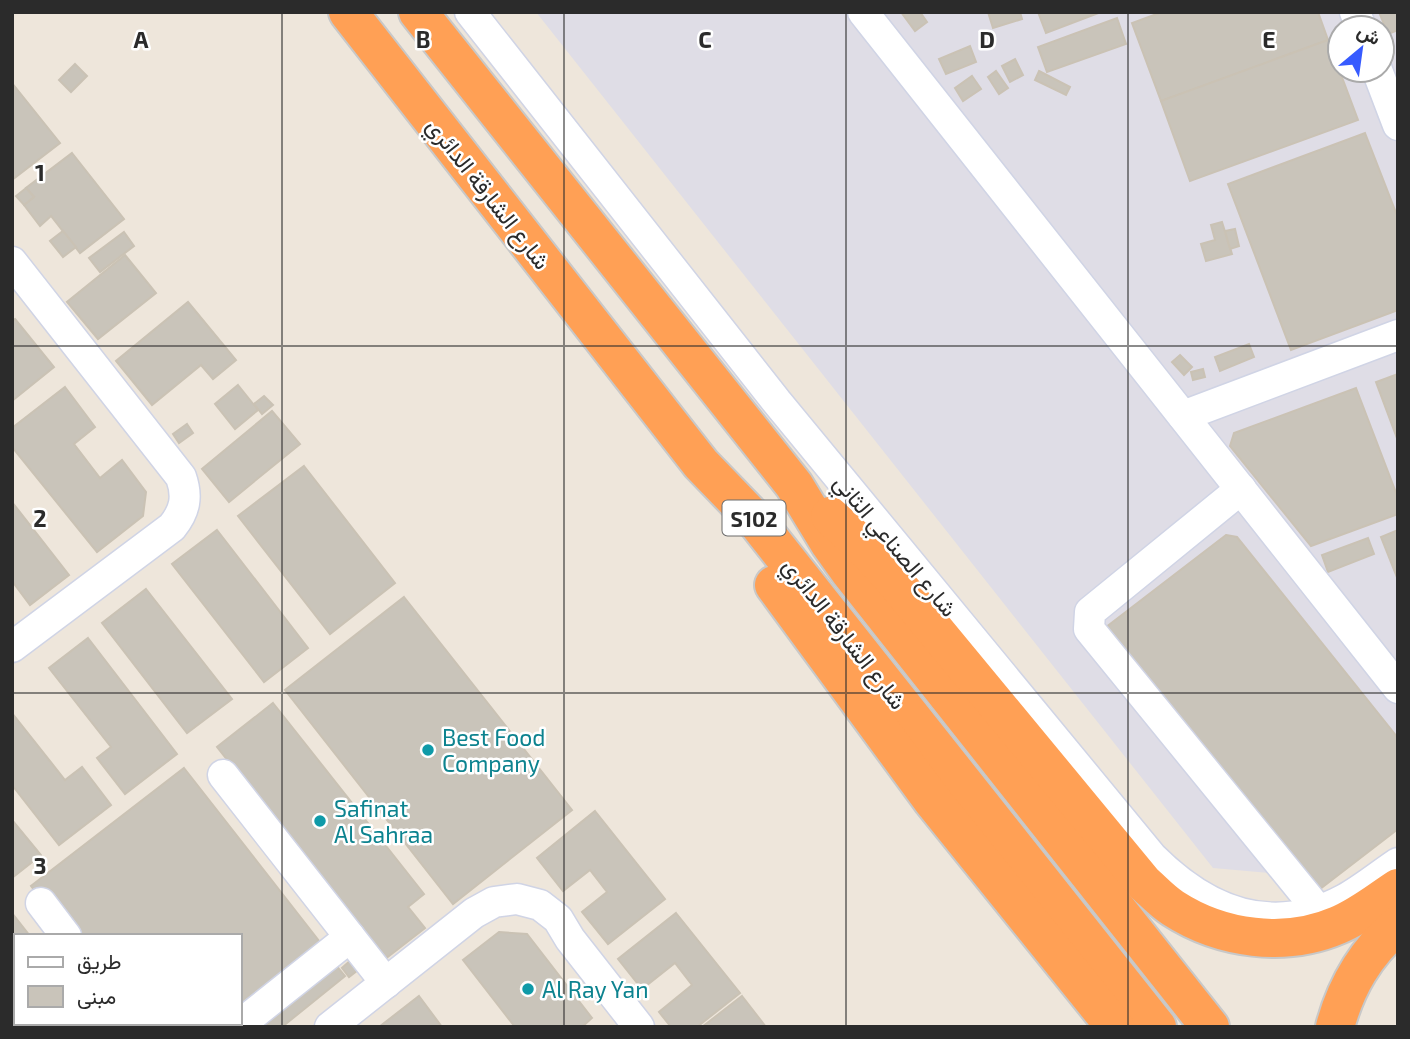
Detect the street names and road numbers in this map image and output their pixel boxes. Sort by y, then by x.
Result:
street label: شارع الشارقة الدائري [416,112,557,278]
street label: شارع الصناعي الثاني [824,468,964,626]
road number: S102 [722,500,786,536]
street label: شارع الشارقة الدائري [772,552,913,718]

